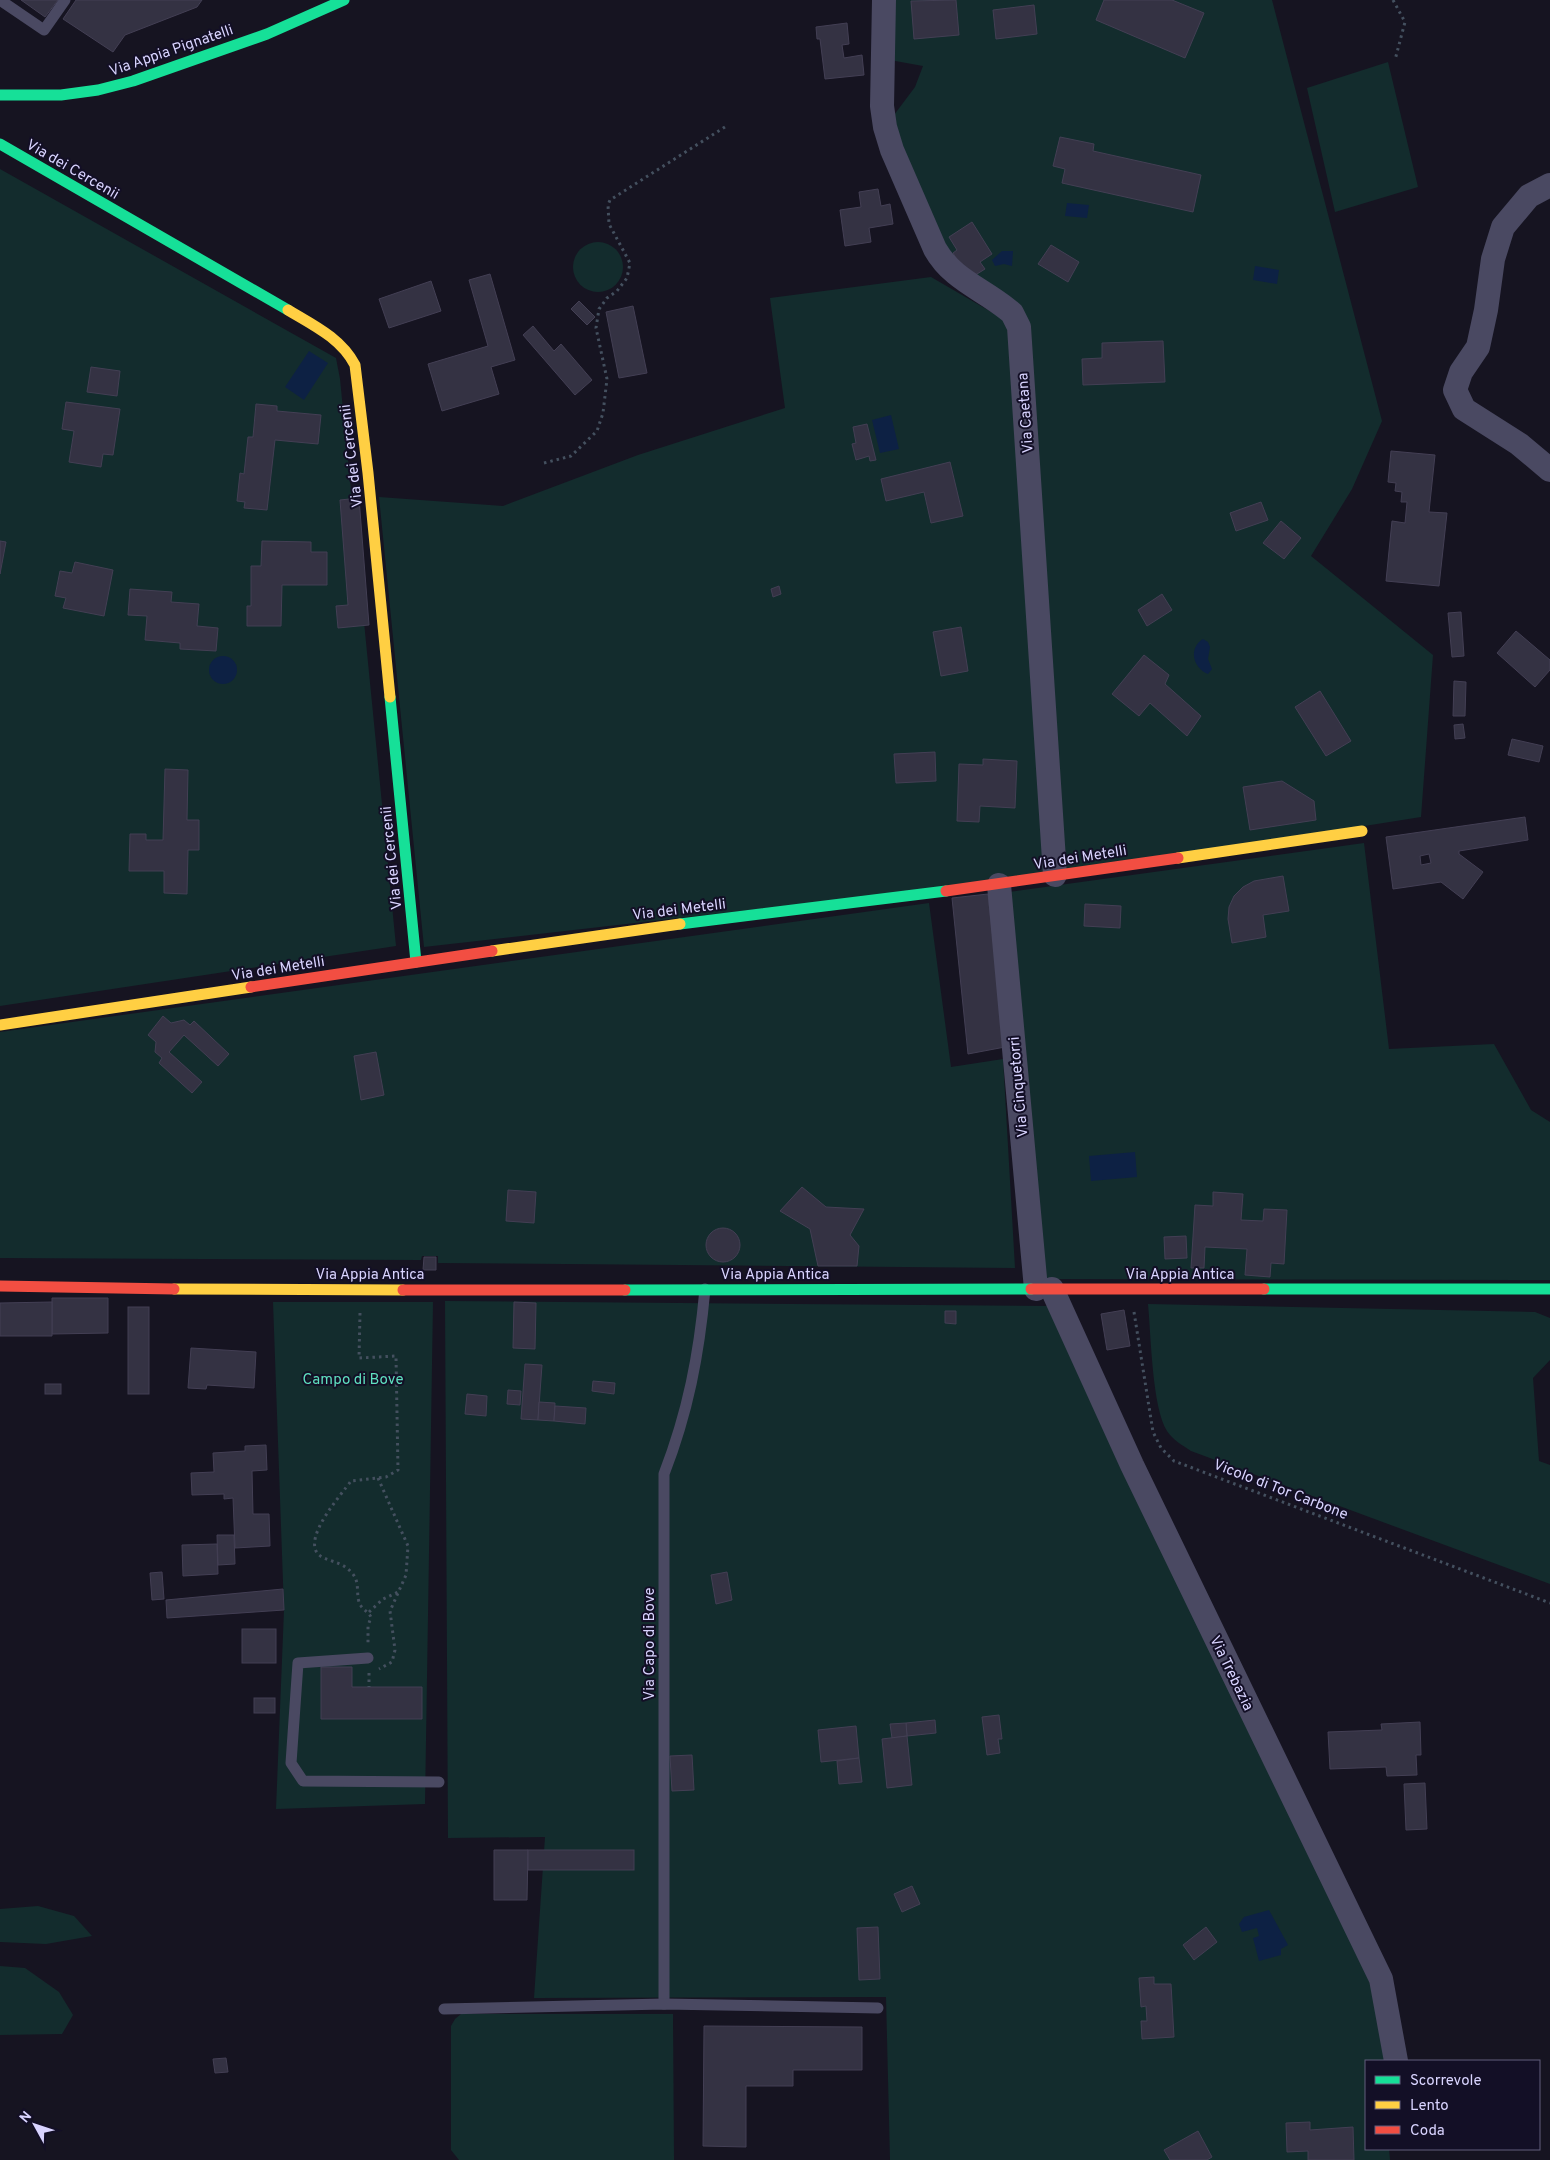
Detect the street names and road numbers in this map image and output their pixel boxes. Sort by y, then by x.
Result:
street label: Via Appia Pignatelli [107,21,236,82]
street label: Via dei Cercenii [22,136,122,205]
street label: Via Caetana [1014,372,1039,454]
street label: Via dei Cercenii [337,403,368,509]
street label: Via dei Cercenii [378,805,407,911]
street label: Via dei Metelli [1032,842,1128,875]
street label: Via dei Metelli [631,895,727,926]
street label: Via dei Metelli [230,953,326,986]
street label: Via Cinquetorri [1006,1036,1033,1138]
street label: Via Appia Antica [316,1266,424,1285]
street label: Via Appia Antica [721,1266,829,1285]
street label: Via Appia Antica [1126,1266,1234,1285]
street label: Vicolo di Tor Carbone [1210,1456,1351,1525]
street label: Via Capo di Bove [641,1587,660,1701]
street label: Via Trebazia [1204,1633,1257,1714]

